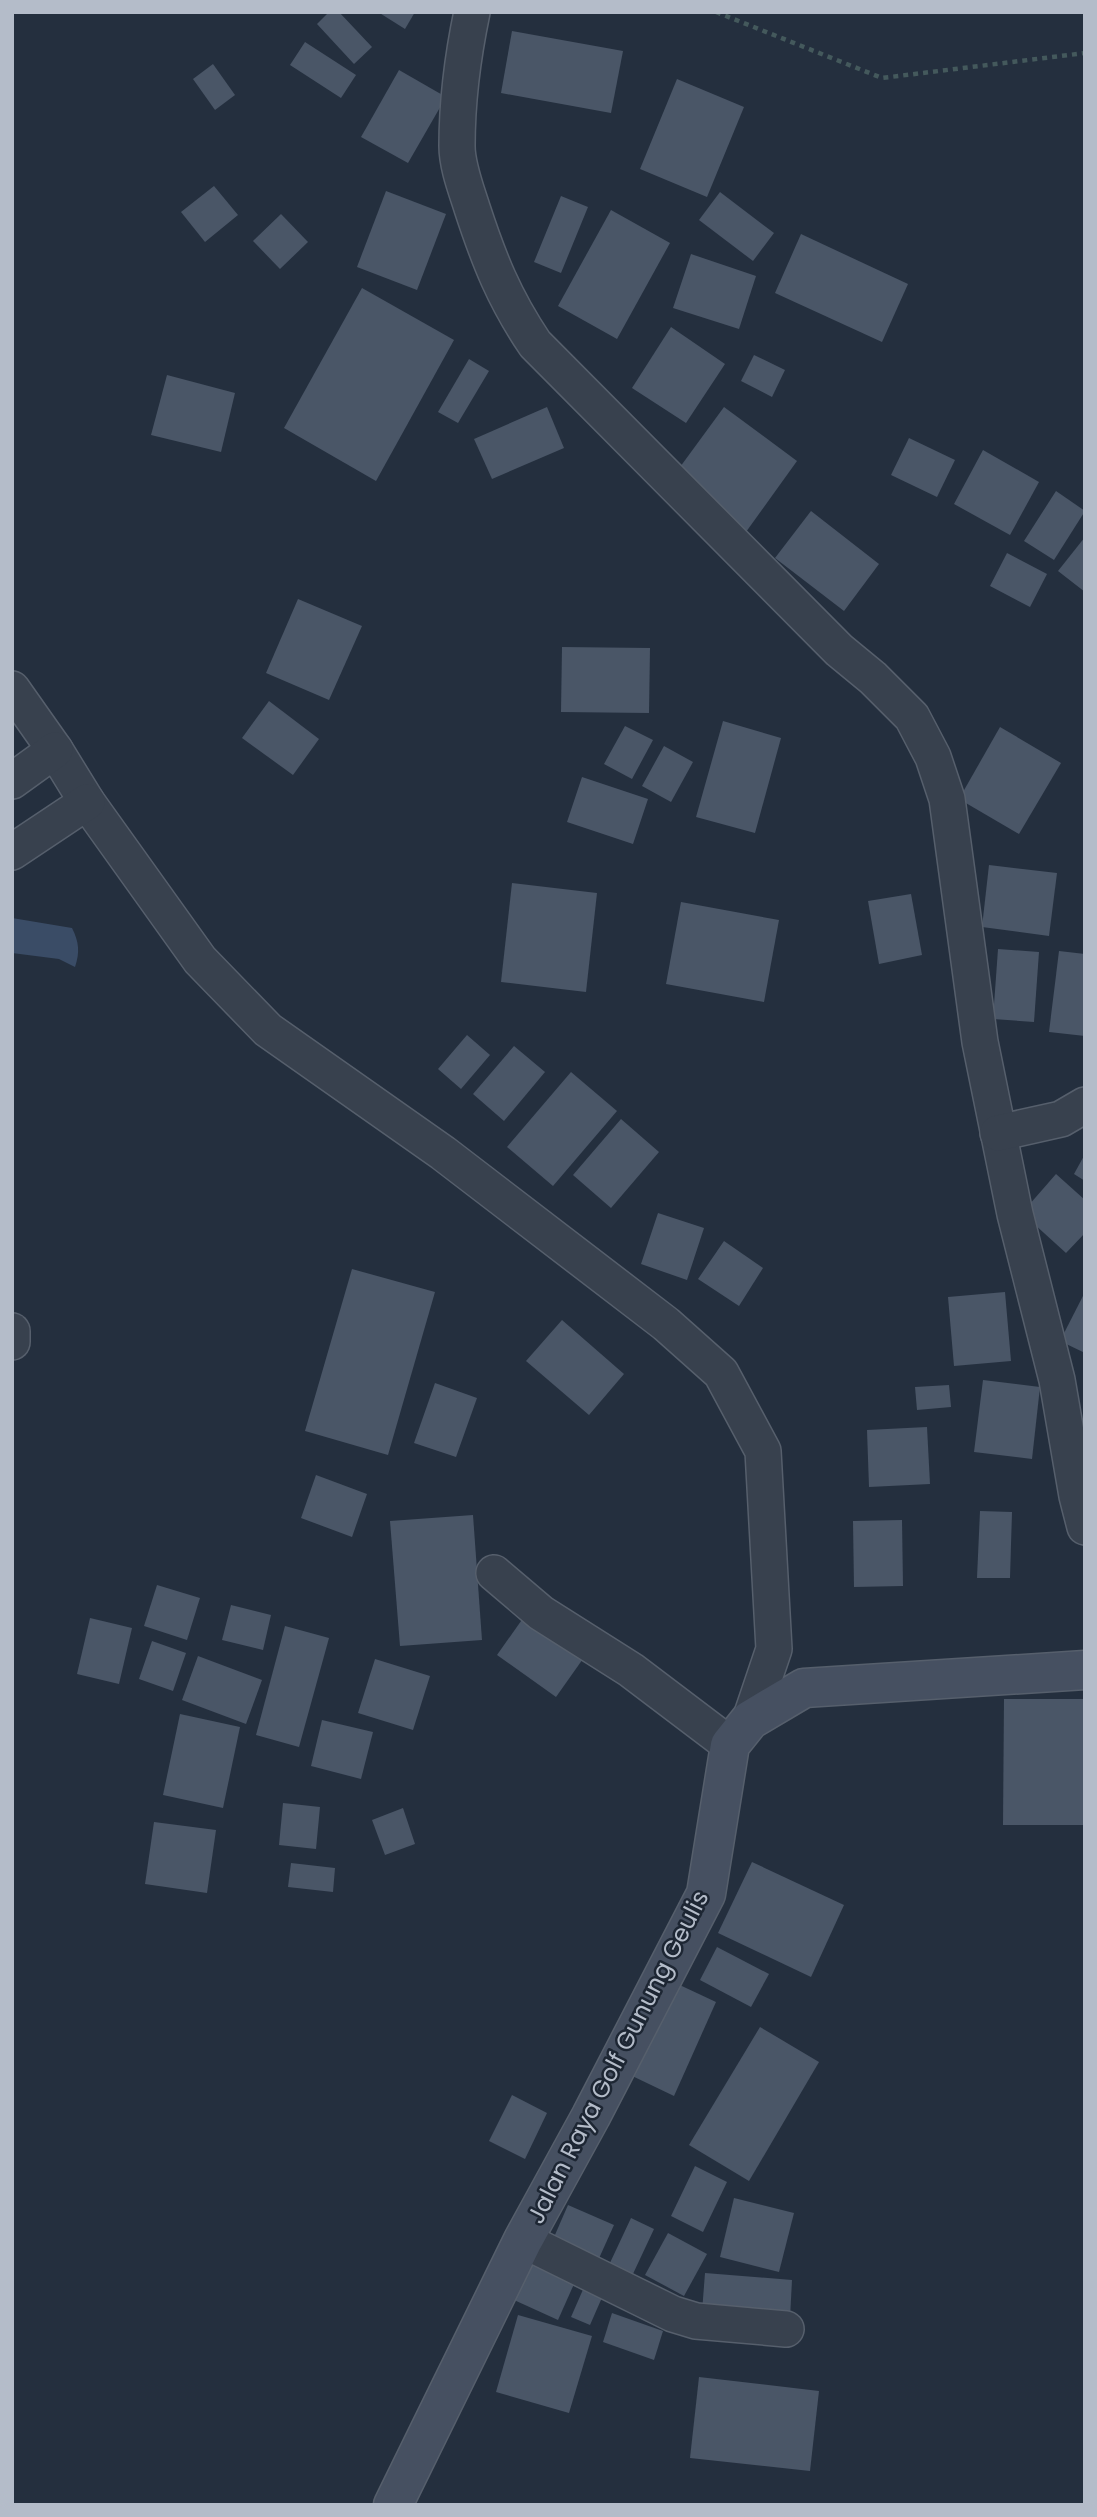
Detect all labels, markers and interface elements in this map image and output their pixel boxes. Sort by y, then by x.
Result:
street label: Jalan Raya Golf Gunung Geulis [519,1884,716,2229]

